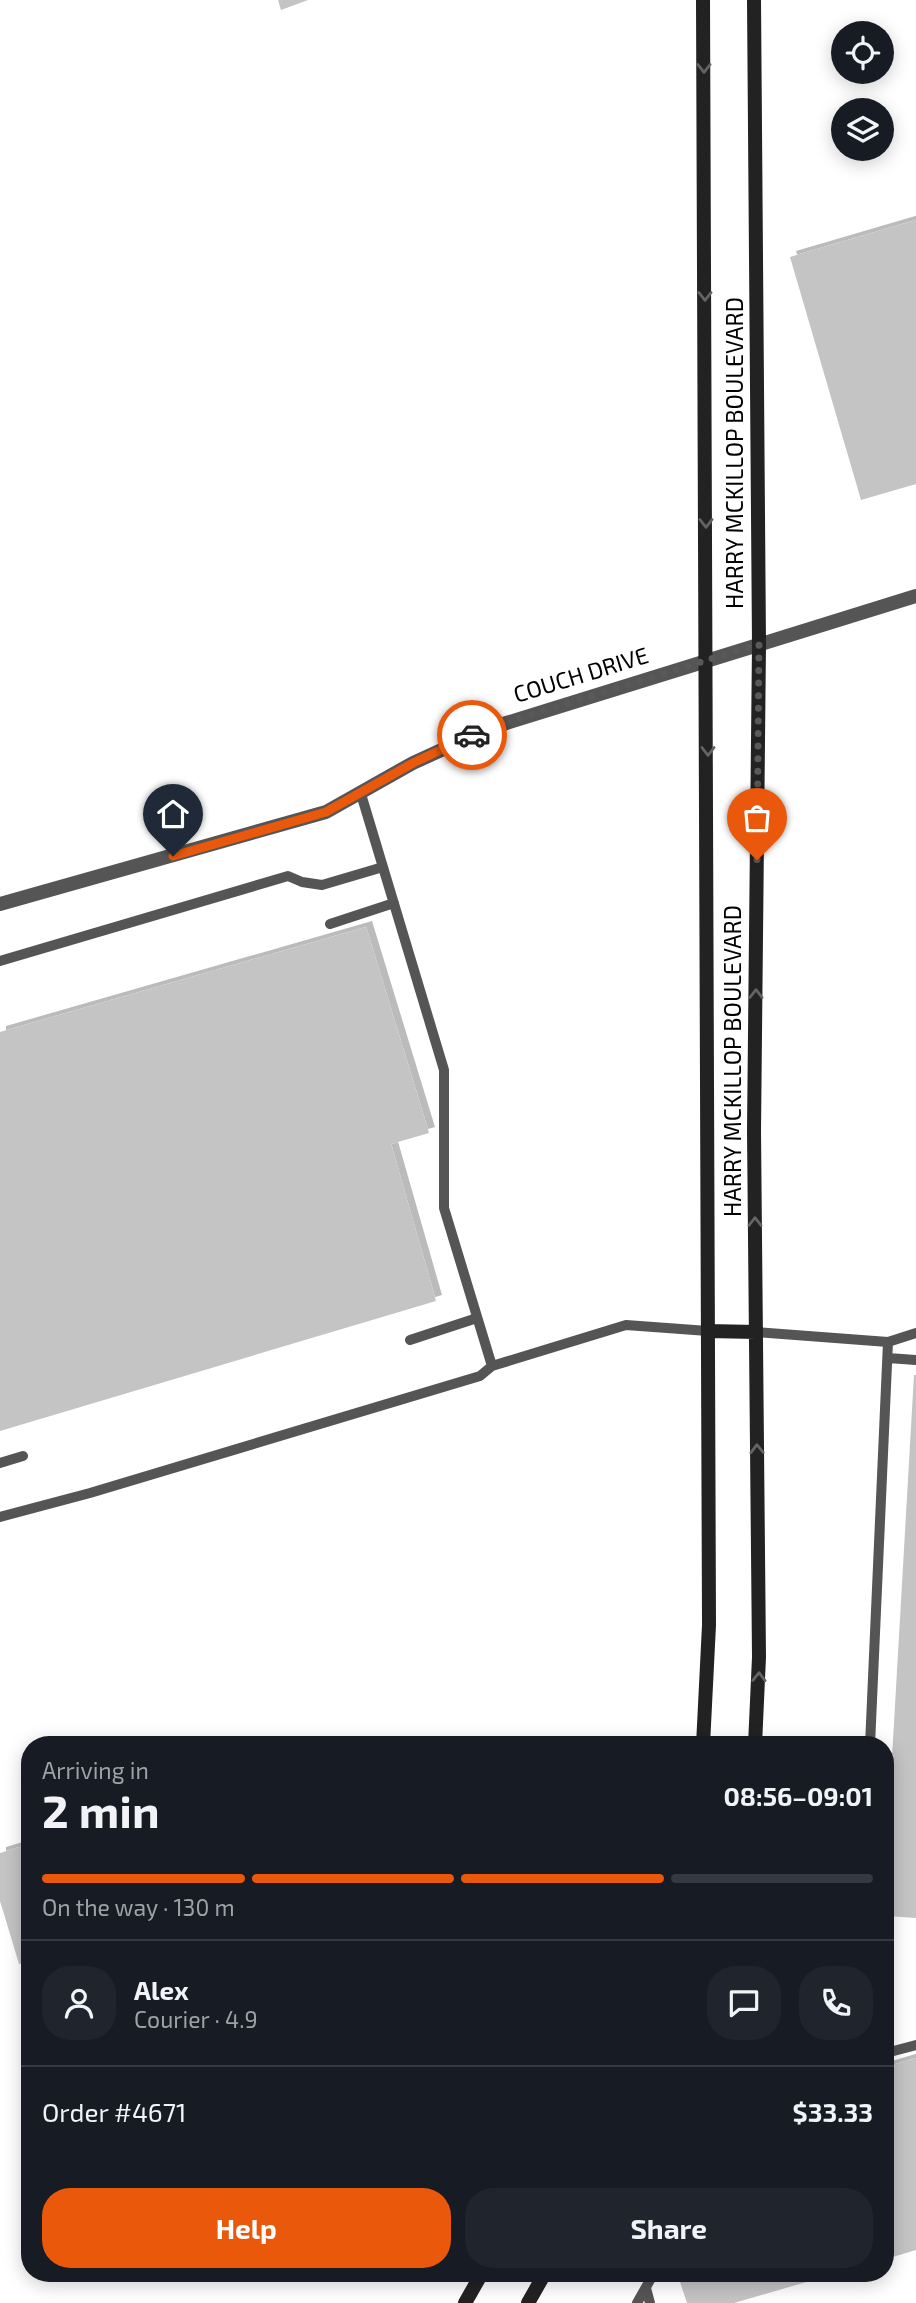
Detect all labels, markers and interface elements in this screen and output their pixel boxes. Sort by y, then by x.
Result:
map controls [831,21,894,161]
button: locate [831,21,894,84]
one-way arrow [696,63,712,74]
button: layers [831,98,894,161]
one-way arrow [697,291,713,301]
street label: HARRY MCKILLOP BOULEVARD [720,297,748,609]
one-way arrow [698,518,714,529]
street label: COUCH DRIVE [510,640,652,708]
courier [437,700,507,770]
icon: car [453,716,491,754]
one-way arrow [700,745,715,756]
pin [143,784,203,856]
pin [727,788,787,860]
icon: home [154,795,192,833]
icon: bag [738,799,776,837]
street label: HARRY MCKILLOP BOULEVARD [718,905,746,1217]
one-way arrow [748,988,764,999]
one-way arrow [747,1216,763,1226]
one-way arrow [749,1443,765,1454]
one-way arrow [751,1671,766,1682]
text: Arriving in [42,1756,149,1784]
text: 08:56–09:01 [723,1780,873,1811]
text: 2 min [42,1782,160,1837]
text: On the way · 130 m [42,1893,235,1921]
button: person [42,1966,116,2040]
button: chat [707,1966,781,2040]
button: phone [799,1966,873,2040]
text: Alex [134,1974,189,2005]
text: Courier · 4.9 [134,2005,258,2033]
text: Order #4671 [42,2096,186,2127]
text: $33.33 [793,2096,873,2127]
button: Help [42,2188,451,2268]
button: Share [465,2188,873,2268]

